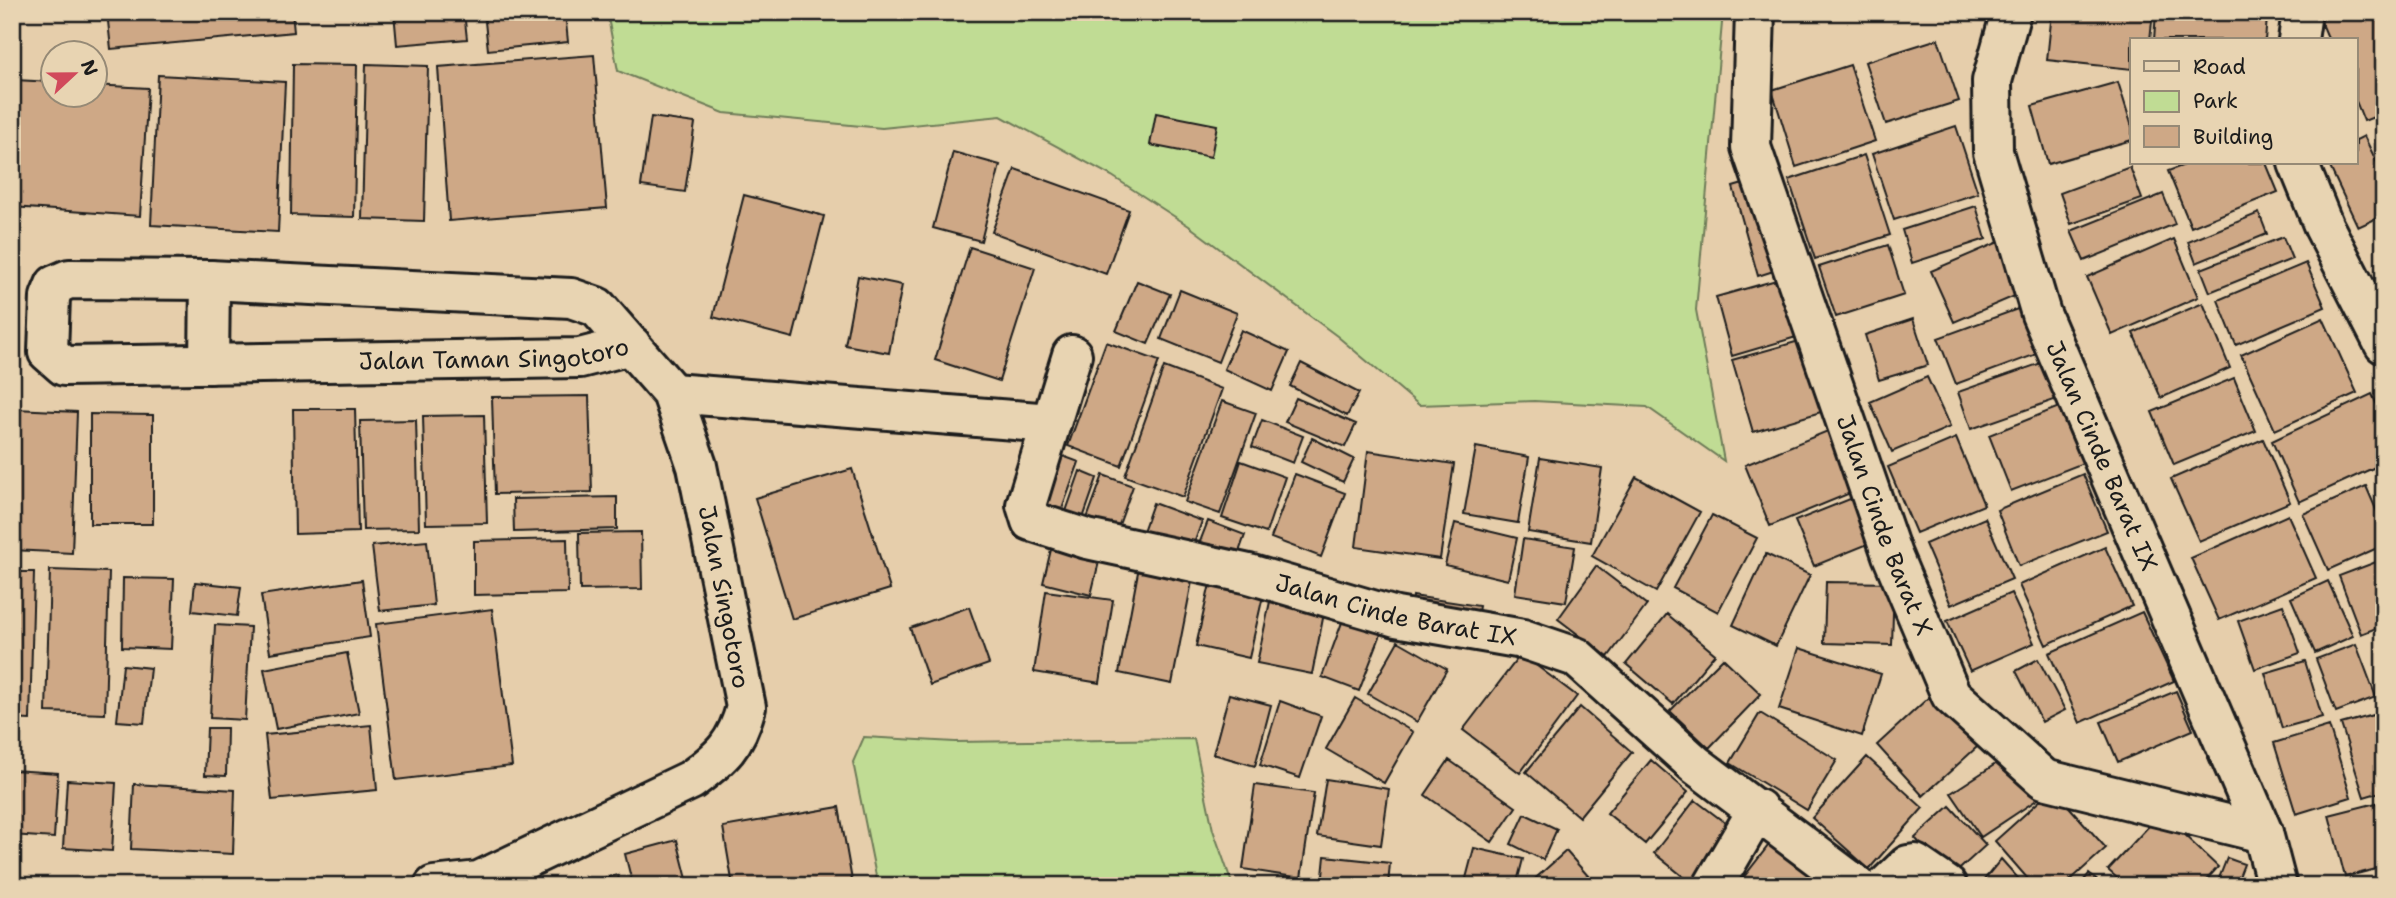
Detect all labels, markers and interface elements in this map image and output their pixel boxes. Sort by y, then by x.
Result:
north arrow [38,38,108,108]
legend [2130,38,2358,164]
text: Road [2193,53,2246,81]
text: N [75,56,104,79]
text: Park [2193,87,2238,115]
text: Building [2193,123,2273,151]
street label: Jalan Taman Singotoro [358,330,632,377]
street label: Jalan Cinde Barat IX [2038,336,2165,576]
street label: Jalan Cinde Barat X [1829,410,1940,640]
street label: Jalan Singotoro [691,503,757,691]
street label: Jalan Cinde Barat IX [1272,567,1519,654]

